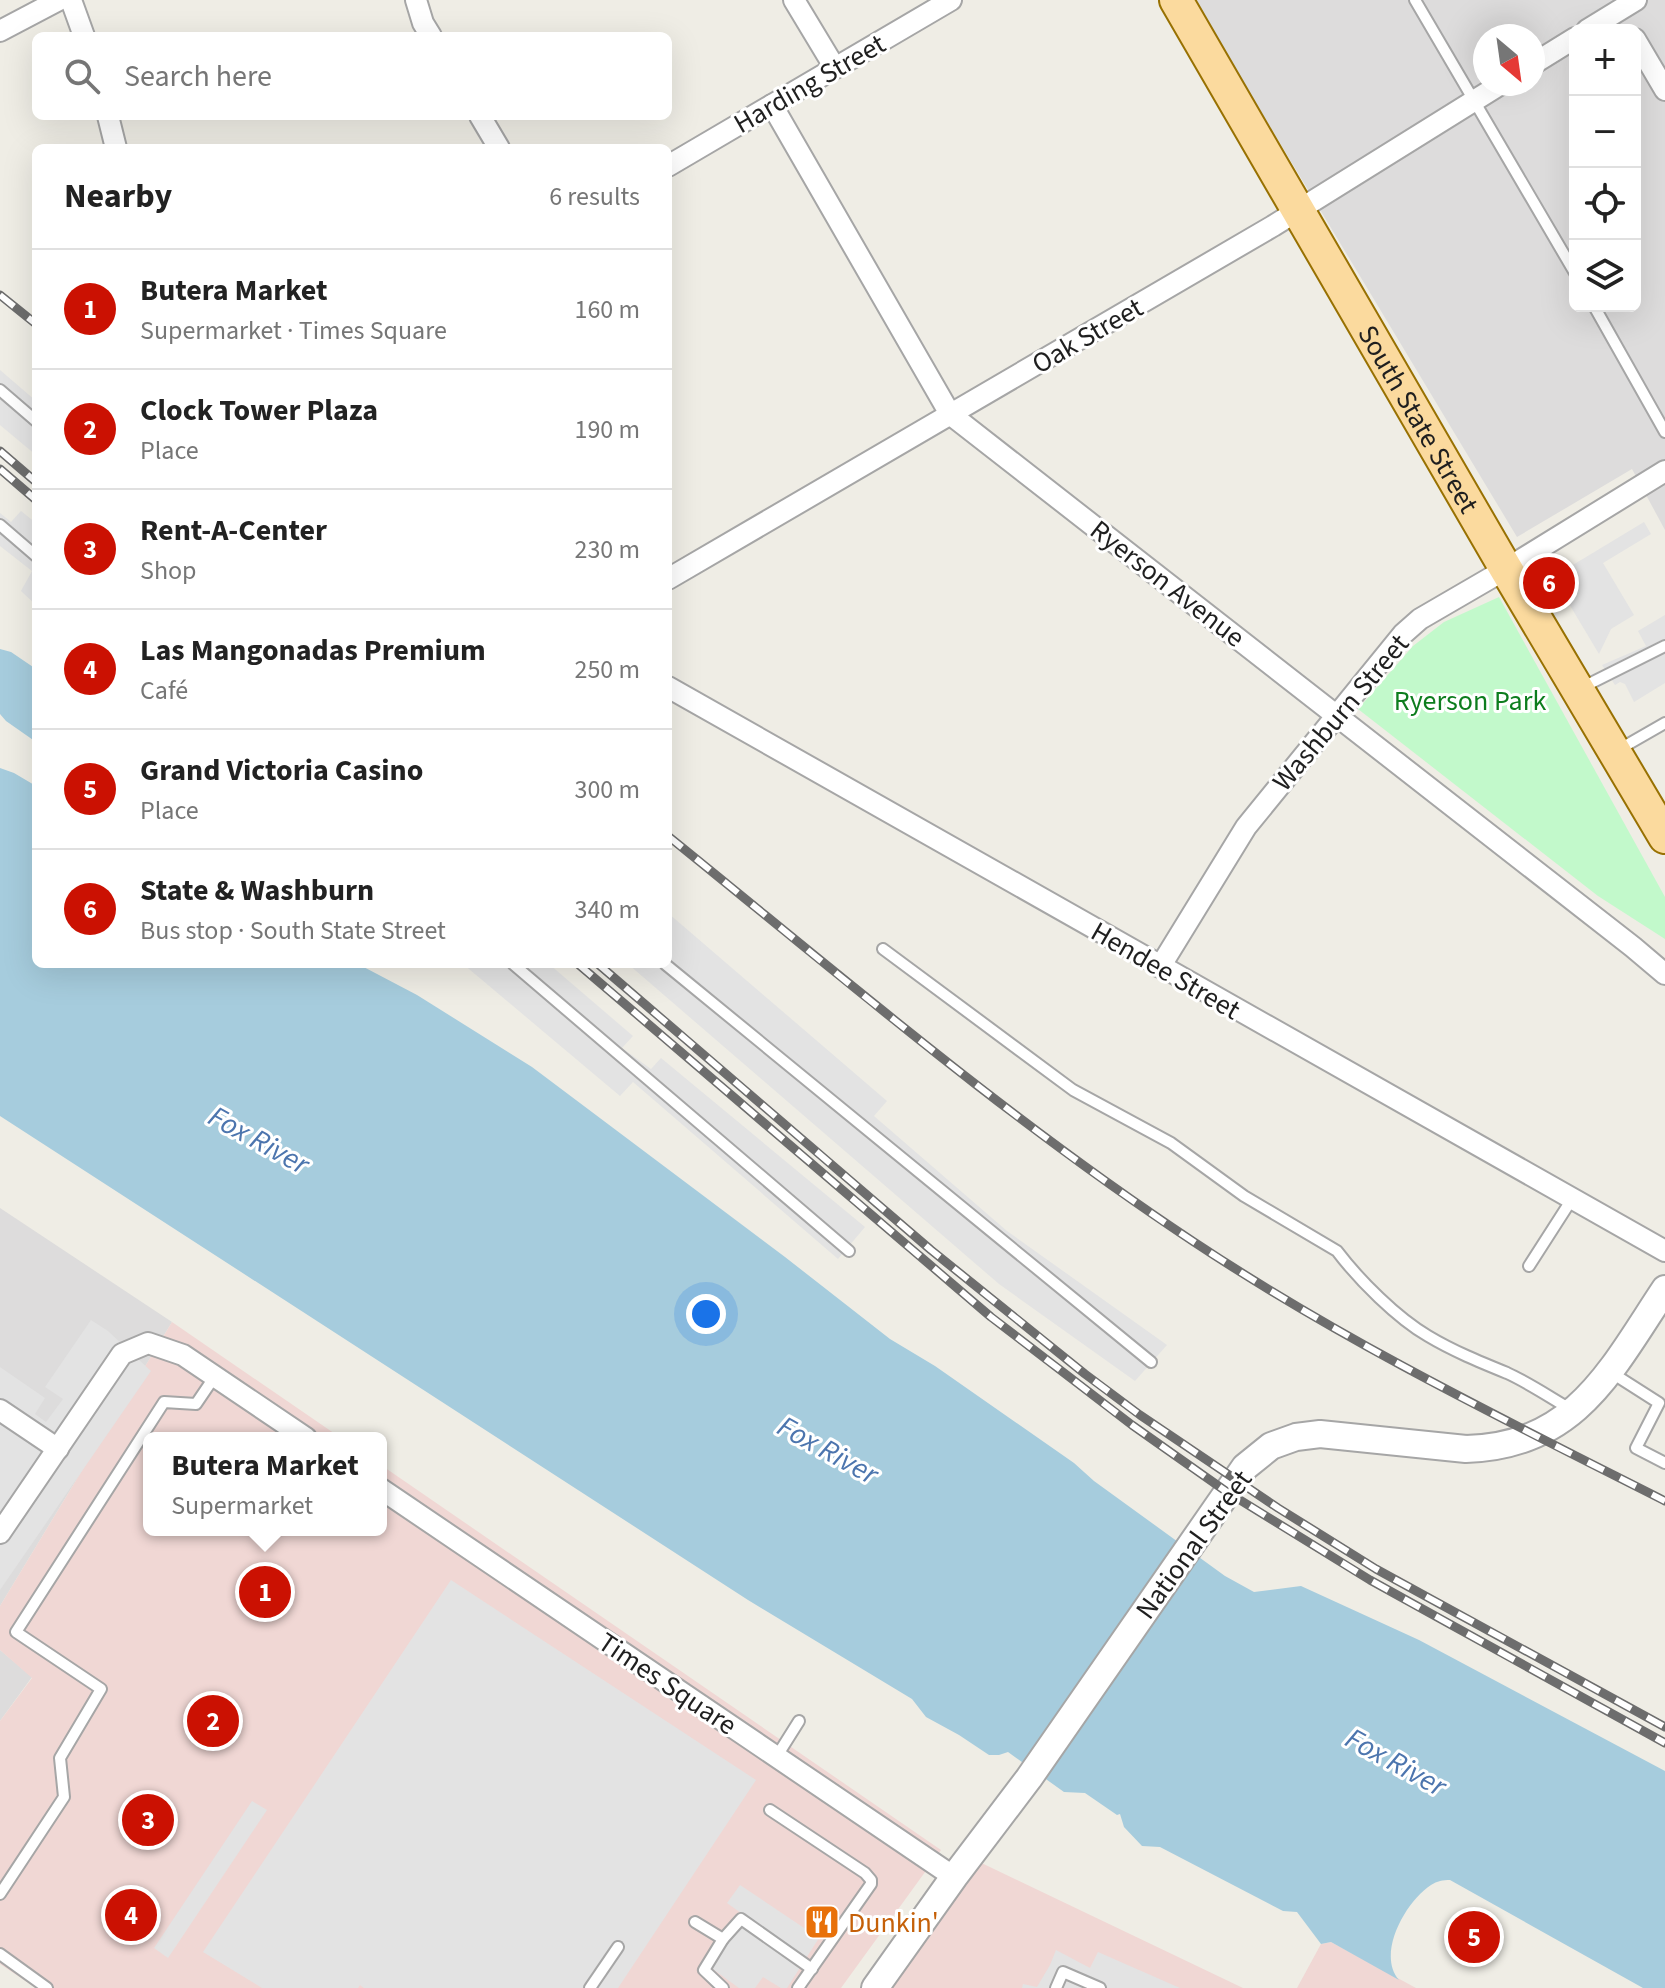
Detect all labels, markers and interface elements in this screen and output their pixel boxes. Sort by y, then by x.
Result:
street label: Harding Street [726,24,893,144]
north arrow [1473,24,1545,96]
map controls [1569,24,1641,312]
button: + [1569,24,1641,96]
search box [32,32,672,120]
icon: search [60,54,104,98]
text: Search here [124,55,272,98]
button: − [1569,96,1641,168]
button: locate [1569,168,1641,240]
text: Nearby [64,172,172,221]
text: 6 results [549,178,640,215]
button: layers [1569,240,1641,312]
text: Butera Market [140,269,328,312]
street label: Oak Street [1025,288,1151,384]
text: 1 [83,291,97,328]
text: 160 m [574,291,640,328]
text: Supermarket · Times Square [140,312,447,349]
street label: South State Street [1348,318,1489,521]
text: Clock Tower Plaza [140,389,378,432]
text: 2 [83,411,97,448]
text: 190 m [574,411,640,448]
text: Place [140,432,199,469]
text: Rent-A-Center [140,509,327,552]
street label: Ryerson Avenue [1082,511,1253,657]
text: 3 [83,531,97,568]
text: 230 m [574,531,640,568]
text: Shop [140,552,197,589]
pin: 6 [1523,553,1575,613]
street label: Washburn Street [1263,625,1419,800]
text: Las Mangonadas Premium [140,629,486,672]
text: 4 [83,651,97,688]
text: 250 m [574,651,640,688]
text: Café [140,672,188,709]
park label: Ryerson Park [1394,681,1546,721]
text: Grand Victoria Casino [140,749,423,792]
text: 5 [83,771,97,808]
text: 300 m [574,771,640,808]
text: Place [140,792,199,829]
text: State & Washburn [140,869,374,912]
text: 6 [83,891,97,928]
text: 340 m [574,891,640,928]
text: Bus stop · South State Street [140,912,446,949]
street label: Hendee Street [1083,912,1248,1030]
water label: Fox River [200,1095,319,1187]
your location [686,1294,726,1334]
water label: Fox River [769,1405,888,1497]
popup [143,1432,387,1536]
text: Butera Market [171,1444,359,1487]
street label: National Street [1126,1461,1262,1627]
text: Supermarket [171,1487,313,1524]
pin: 1 [239,1562,291,1622]
street label: Times Square [590,1623,745,1745]
pin: 2 [187,1691,239,1751]
water label: Fox River [1337,1717,1456,1809]
pin: 3 [122,1790,174,1850]
pin: 4 [105,1885,157,1945]
restaurant icon: Dunkin' [803,1903,841,1941]
place label: Dunkin' [848,1903,939,1943]
pin: 5 [1448,1907,1500,1967]

